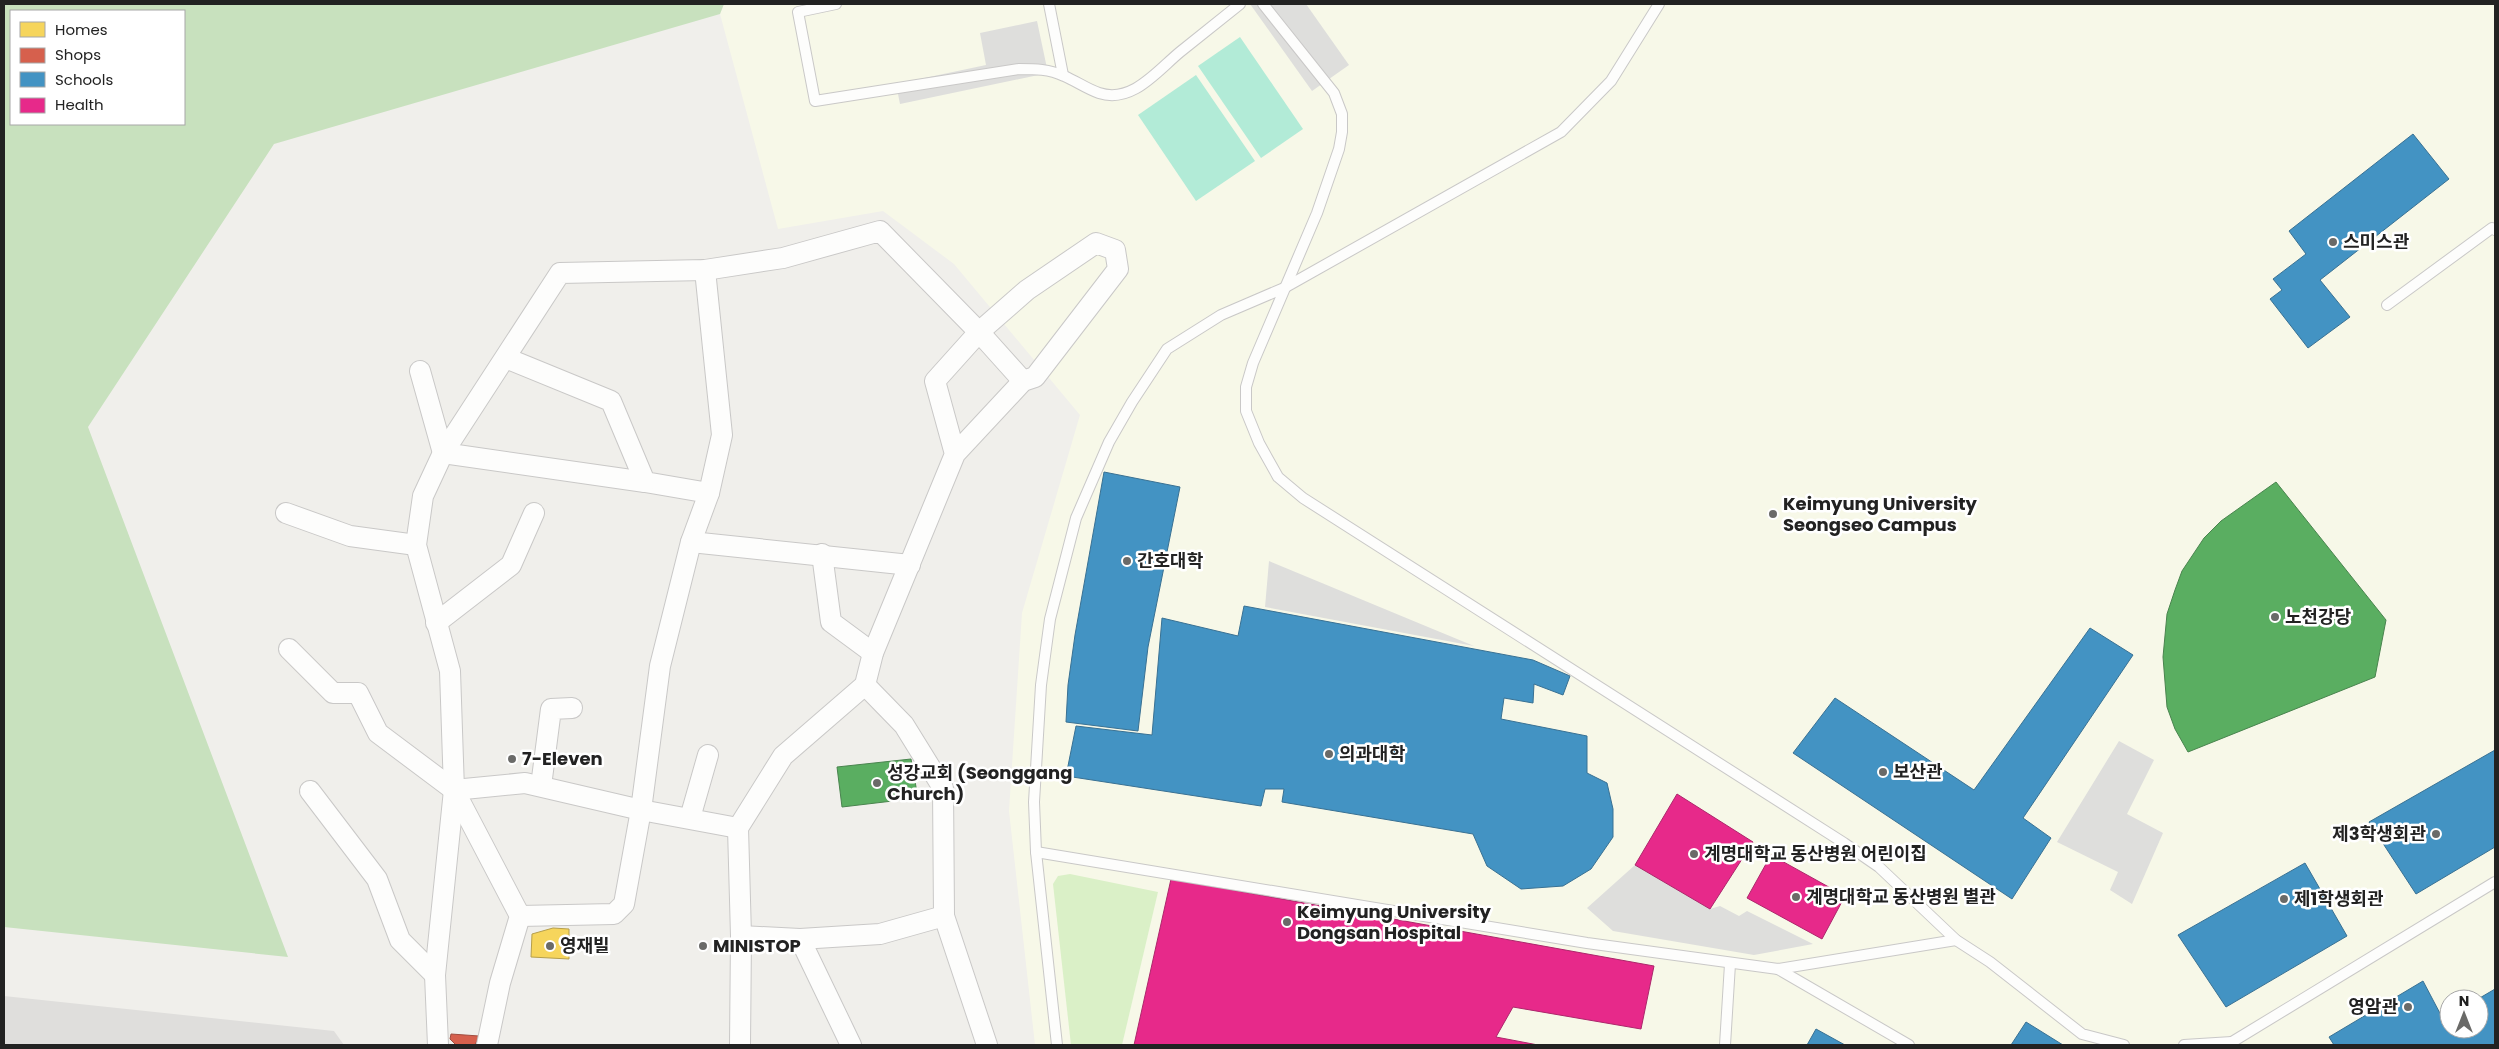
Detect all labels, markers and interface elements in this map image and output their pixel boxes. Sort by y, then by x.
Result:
legend [10,10,185,125]
text: Homes [55,19,108,40]
text: Shops [55,44,101,65]
text: Schools [55,69,113,90]
text: Health [55,94,104,115]
place label: 스미스관 [2343,229,2410,254]
marker: 스미스관 [2327,236,2339,248]
place label: Keimyung University Seongseo Campus [1783,491,1978,537]
marker: Keimyung University Seongseo Campus [1767,508,1779,520]
place label: 간호대학 [1137,548,1204,573]
marker: 간호대학 [1121,555,1133,567]
place label: 노천강당 [2285,604,2351,629]
marker: 노천강당 [2269,611,2281,623]
place label: 의과대학 [1339,741,1406,766]
place label: 7-Eleven [522,746,603,771]
marker: 의과대학 [1323,748,1335,760]
marker: 7-Eleven [506,753,518,765]
place label: 보산관 [1893,759,1943,784]
place label: 성강교회 (Seonggang Church) [887,760,1072,806]
marker: 보산관 [1877,766,1889,778]
marker: 성강교회 (Seonggang Church) [871,777,883,789]
place label: 제3학생회관 [2332,821,2426,846]
marker: 제3학생회관 [2430,828,2442,840]
place label: 계명대학교 동산병원 어린이집 [1704,841,1927,866]
marker: 계명대학교 동산병원 어린이집 [1688,848,1700,860]
place label: 계명대학교 동산병원 별관 [1806,884,1996,909]
place label: 제1학생회관 [2294,886,2384,911]
marker: 계명대학교 동산병원 별관 [1790,891,1802,903]
marker: 제1학생회관 [2278,893,2290,905]
place label: Keimyung University Dongsan Hospital [1297,899,1492,945]
marker: Keimyung University Dongsan Hospital [1281,916,1293,928]
place label: 영재빌 [560,933,610,958]
place label: MINISTOP [713,933,801,958]
marker: 영재빌 [544,940,556,952]
marker: MINISTOP [697,940,709,952]
north arrow [2439,989,2489,1039]
text: N [2459,991,2469,1011]
place label: 영암관 [2348,994,2398,1019]
marker: 영암관 [2402,1001,2414,1013]

